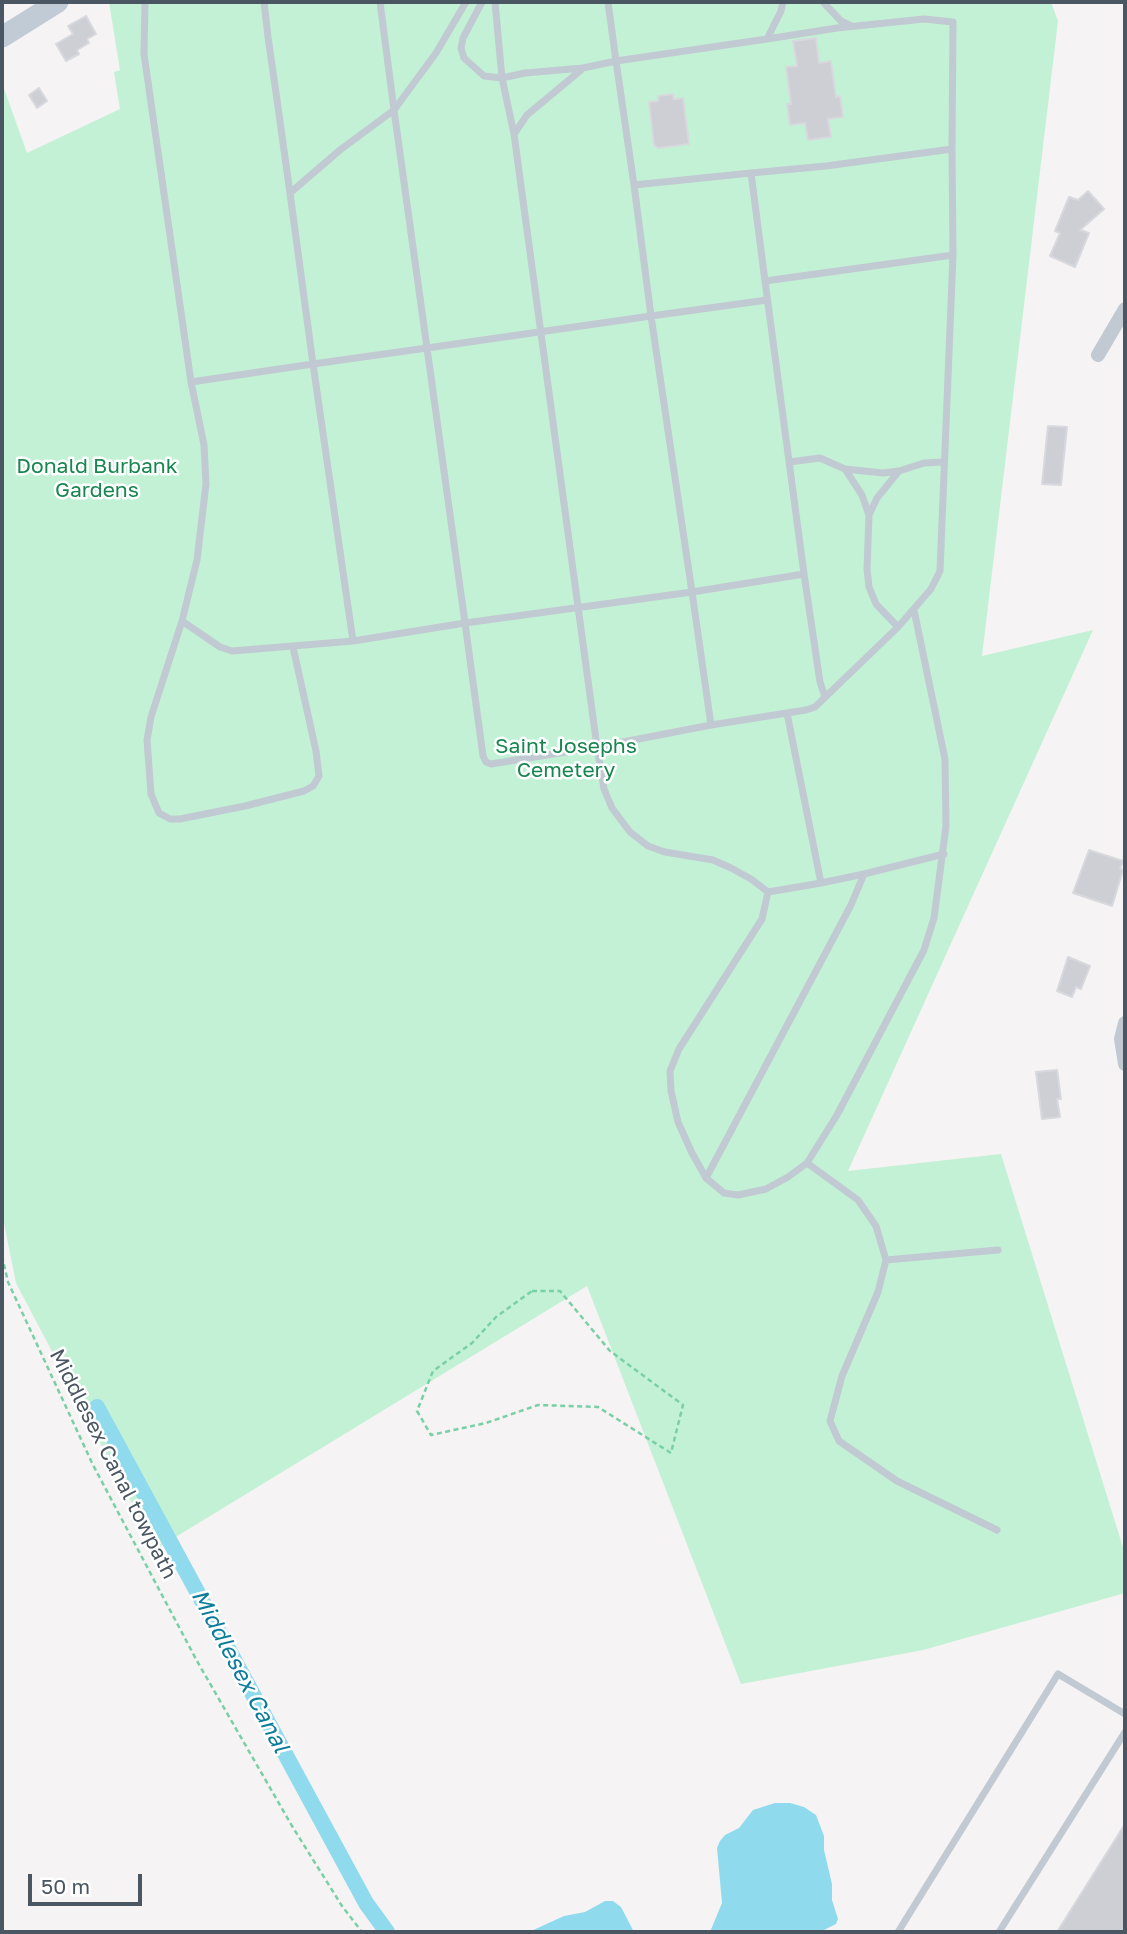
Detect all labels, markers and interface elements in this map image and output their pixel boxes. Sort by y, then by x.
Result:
park label: Donald Burbank Gardens [16,453,178,503]
park label: Saint Josephs Cemetery [495,733,637,783]
street label: Middlesex Canal towpath [44,1345,182,1583]
water label: Middlesex Canal [185,1584,295,1758]
scale bar [32,1860,145,1904]
text: 50 m [41,1873,90,1899]

